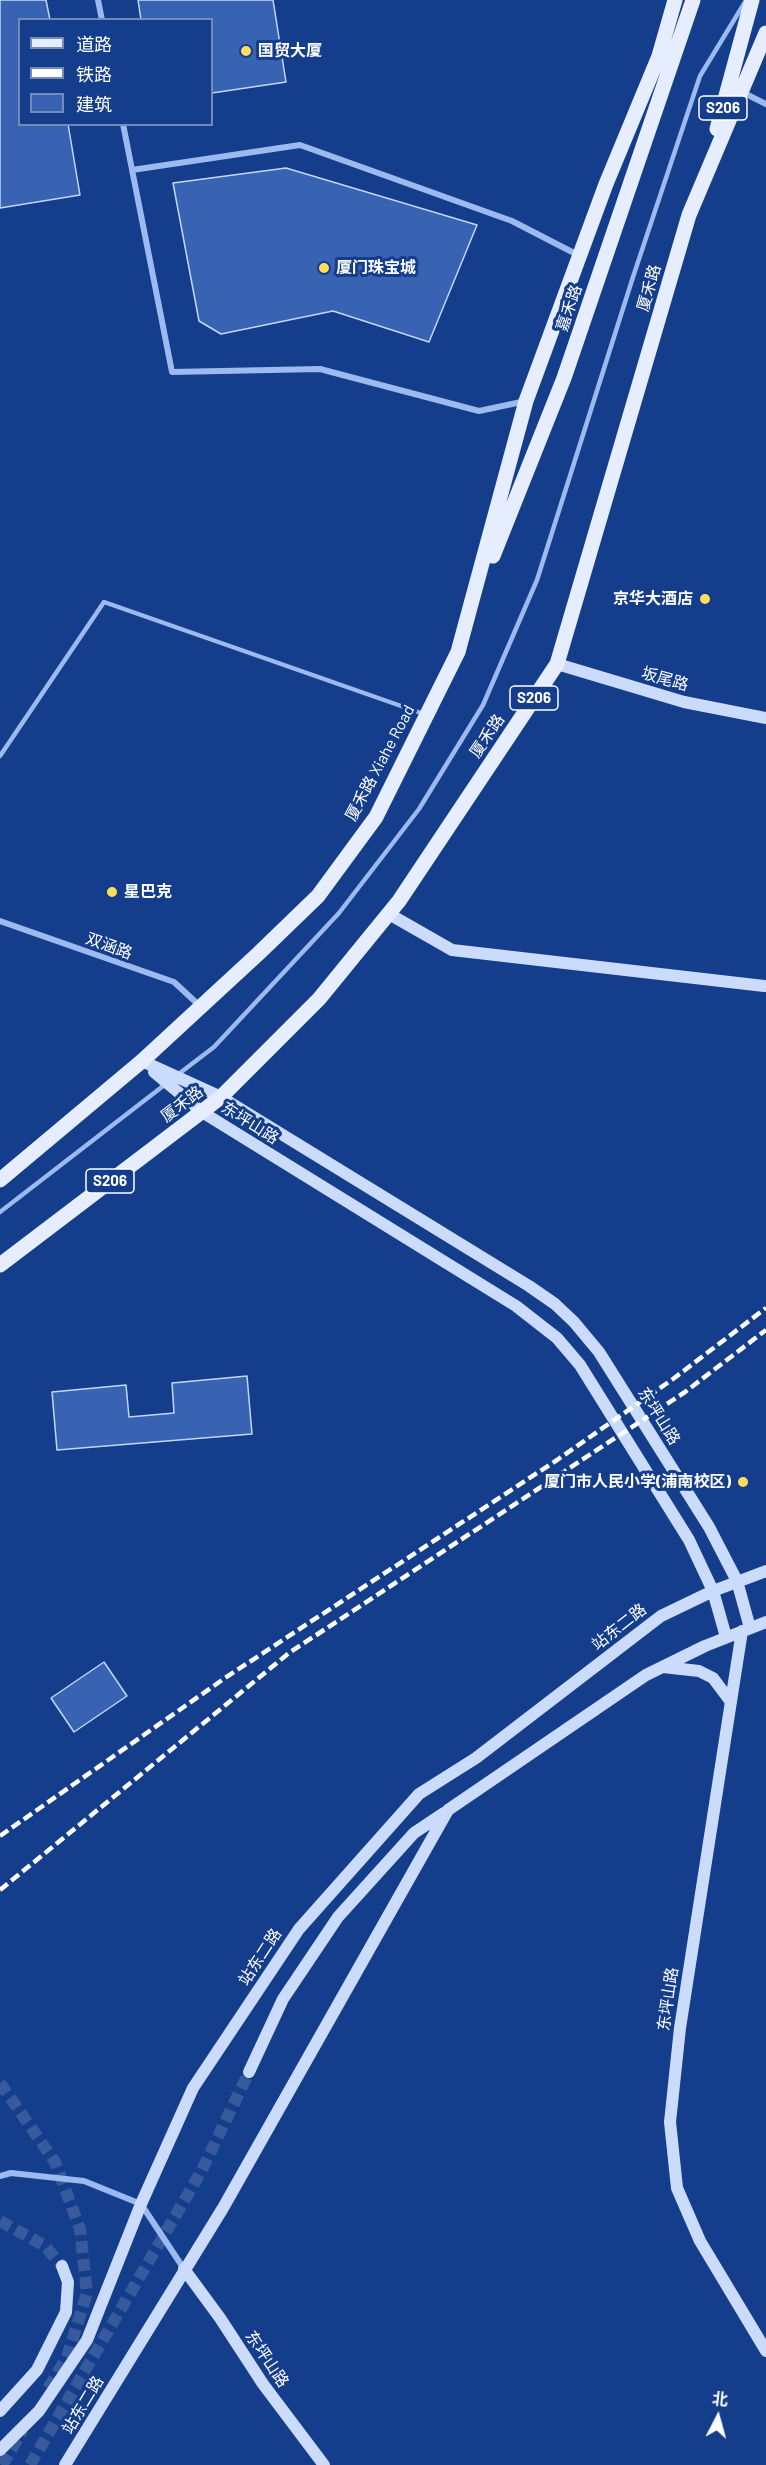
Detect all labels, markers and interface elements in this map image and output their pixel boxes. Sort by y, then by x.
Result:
legend [18,18,213,126]
text: 道路 [76,33,112,55]
place label: 国贸大厦 [258,41,322,61]
marker: 国贸大厦 [239,44,253,58]
text: 铁路 [76,63,112,85]
text: 建筑 [76,93,112,115]
road number: S206 [699,96,747,120]
place label: 厦门珠宝城 [336,258,416,278]
marker: 厦门珠宝城 [317,261,331,275]
street label: 厦禾路 [633,262,665,314]
street label: 嘉禾路 [552,282,586,334]
place label: 京华大酒店 [613,589,693,609]
marker: 京华大酒店 [698,592,712,606]
street label: 坂尾路 [639,663,691,695]
road number: S206 [510,686,558,710]
street label: 厦禾路 Xiahe Road [341,702,419,824]
street label: 厦禾路 [466,711,508,761]
place label: 星巴克 [124,882,172,902]
marker: 星巴克 [105,885,119,899]
street label: 双涵路 [83,929,135,963]
street label: 厦禾路 [157,1082,207,1126]
street label: 东坪山路 [218,1098,282,1148]
road number: S206 [86,1169,134,1193]
street label: 东坪山路 [634,1384,684,1448]
place label: 厦门市人民小学(浦南校区) [544,1472,731,1492]
marker: 厦门市人民小学(浦南校区) [736,1475,750,1489]
street label: 站东二路 [588,1600,650,1654]
street label: 站东二路 [235,1925,285,1989]
street label: 东坪山路 [654,1966,682,2032]
street label: 东坪山路 [241,2327,293,2391]
street label: 站东二路 [58,2373,108,2437]
north arrow [688,2387,748,2447]
text: 北 [711,2388,729,2409]

